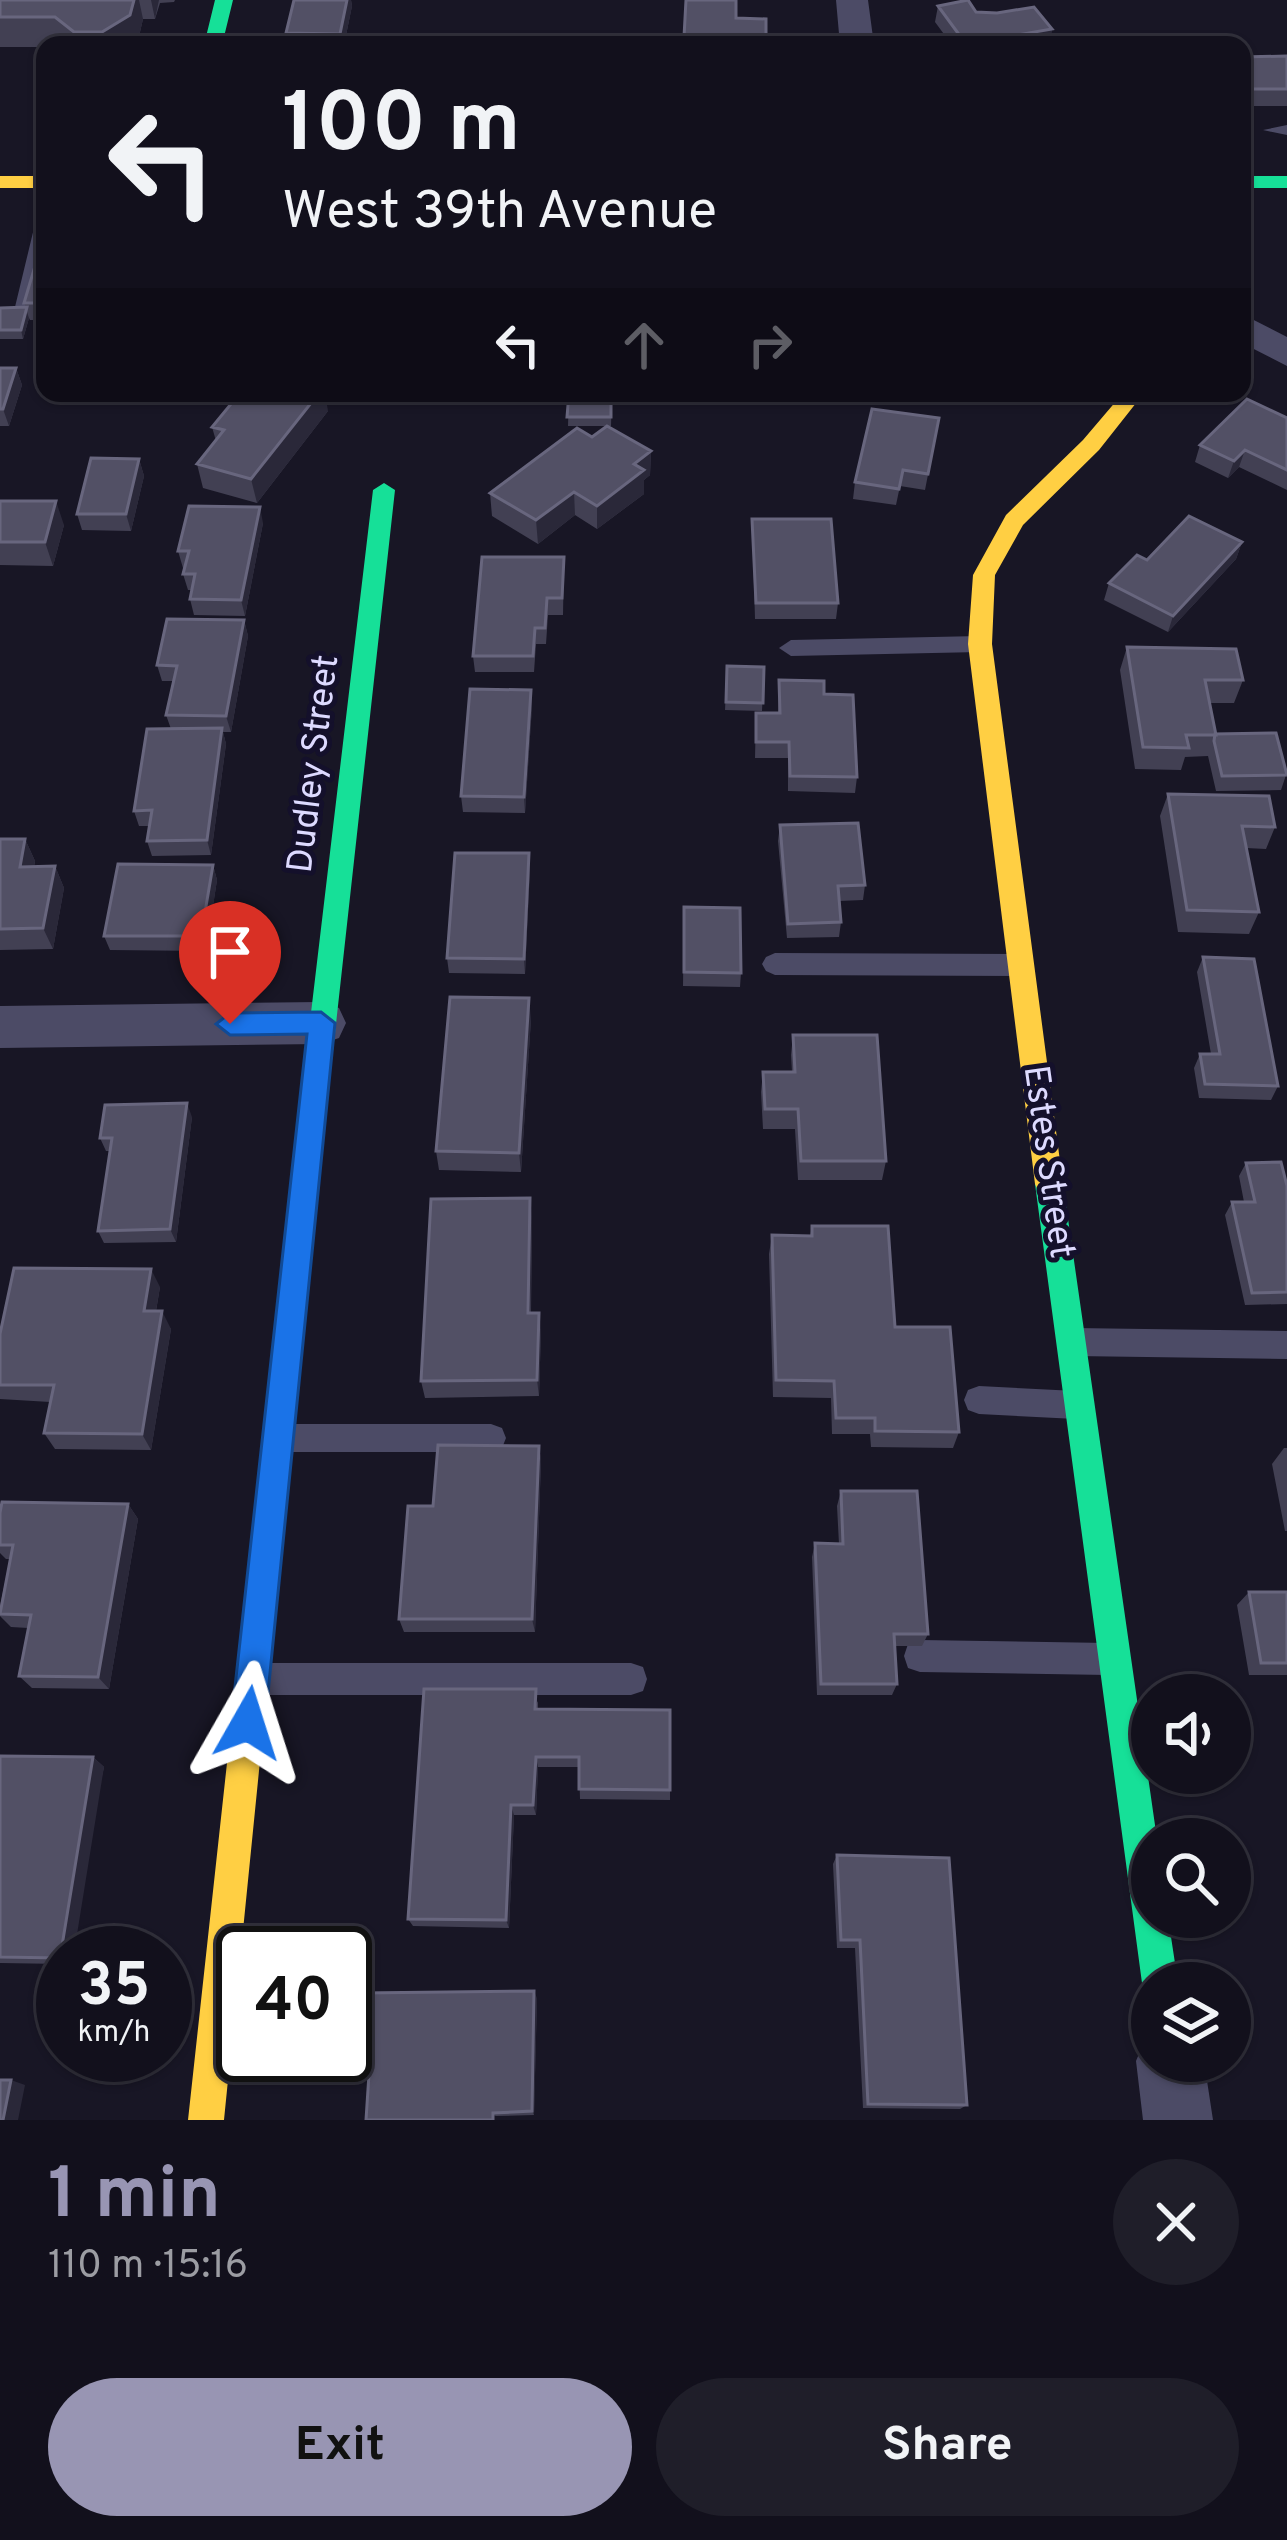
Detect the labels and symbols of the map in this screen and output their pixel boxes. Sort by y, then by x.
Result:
street label: Dudley Street [279,652,351,876]
pin [179,901,281,1024]
street label: Estes Street [1011,1063,1083,1261]
position arrow [185,1660,311,1786]
speed limit sign: 40 [216,1926,372,2082]

